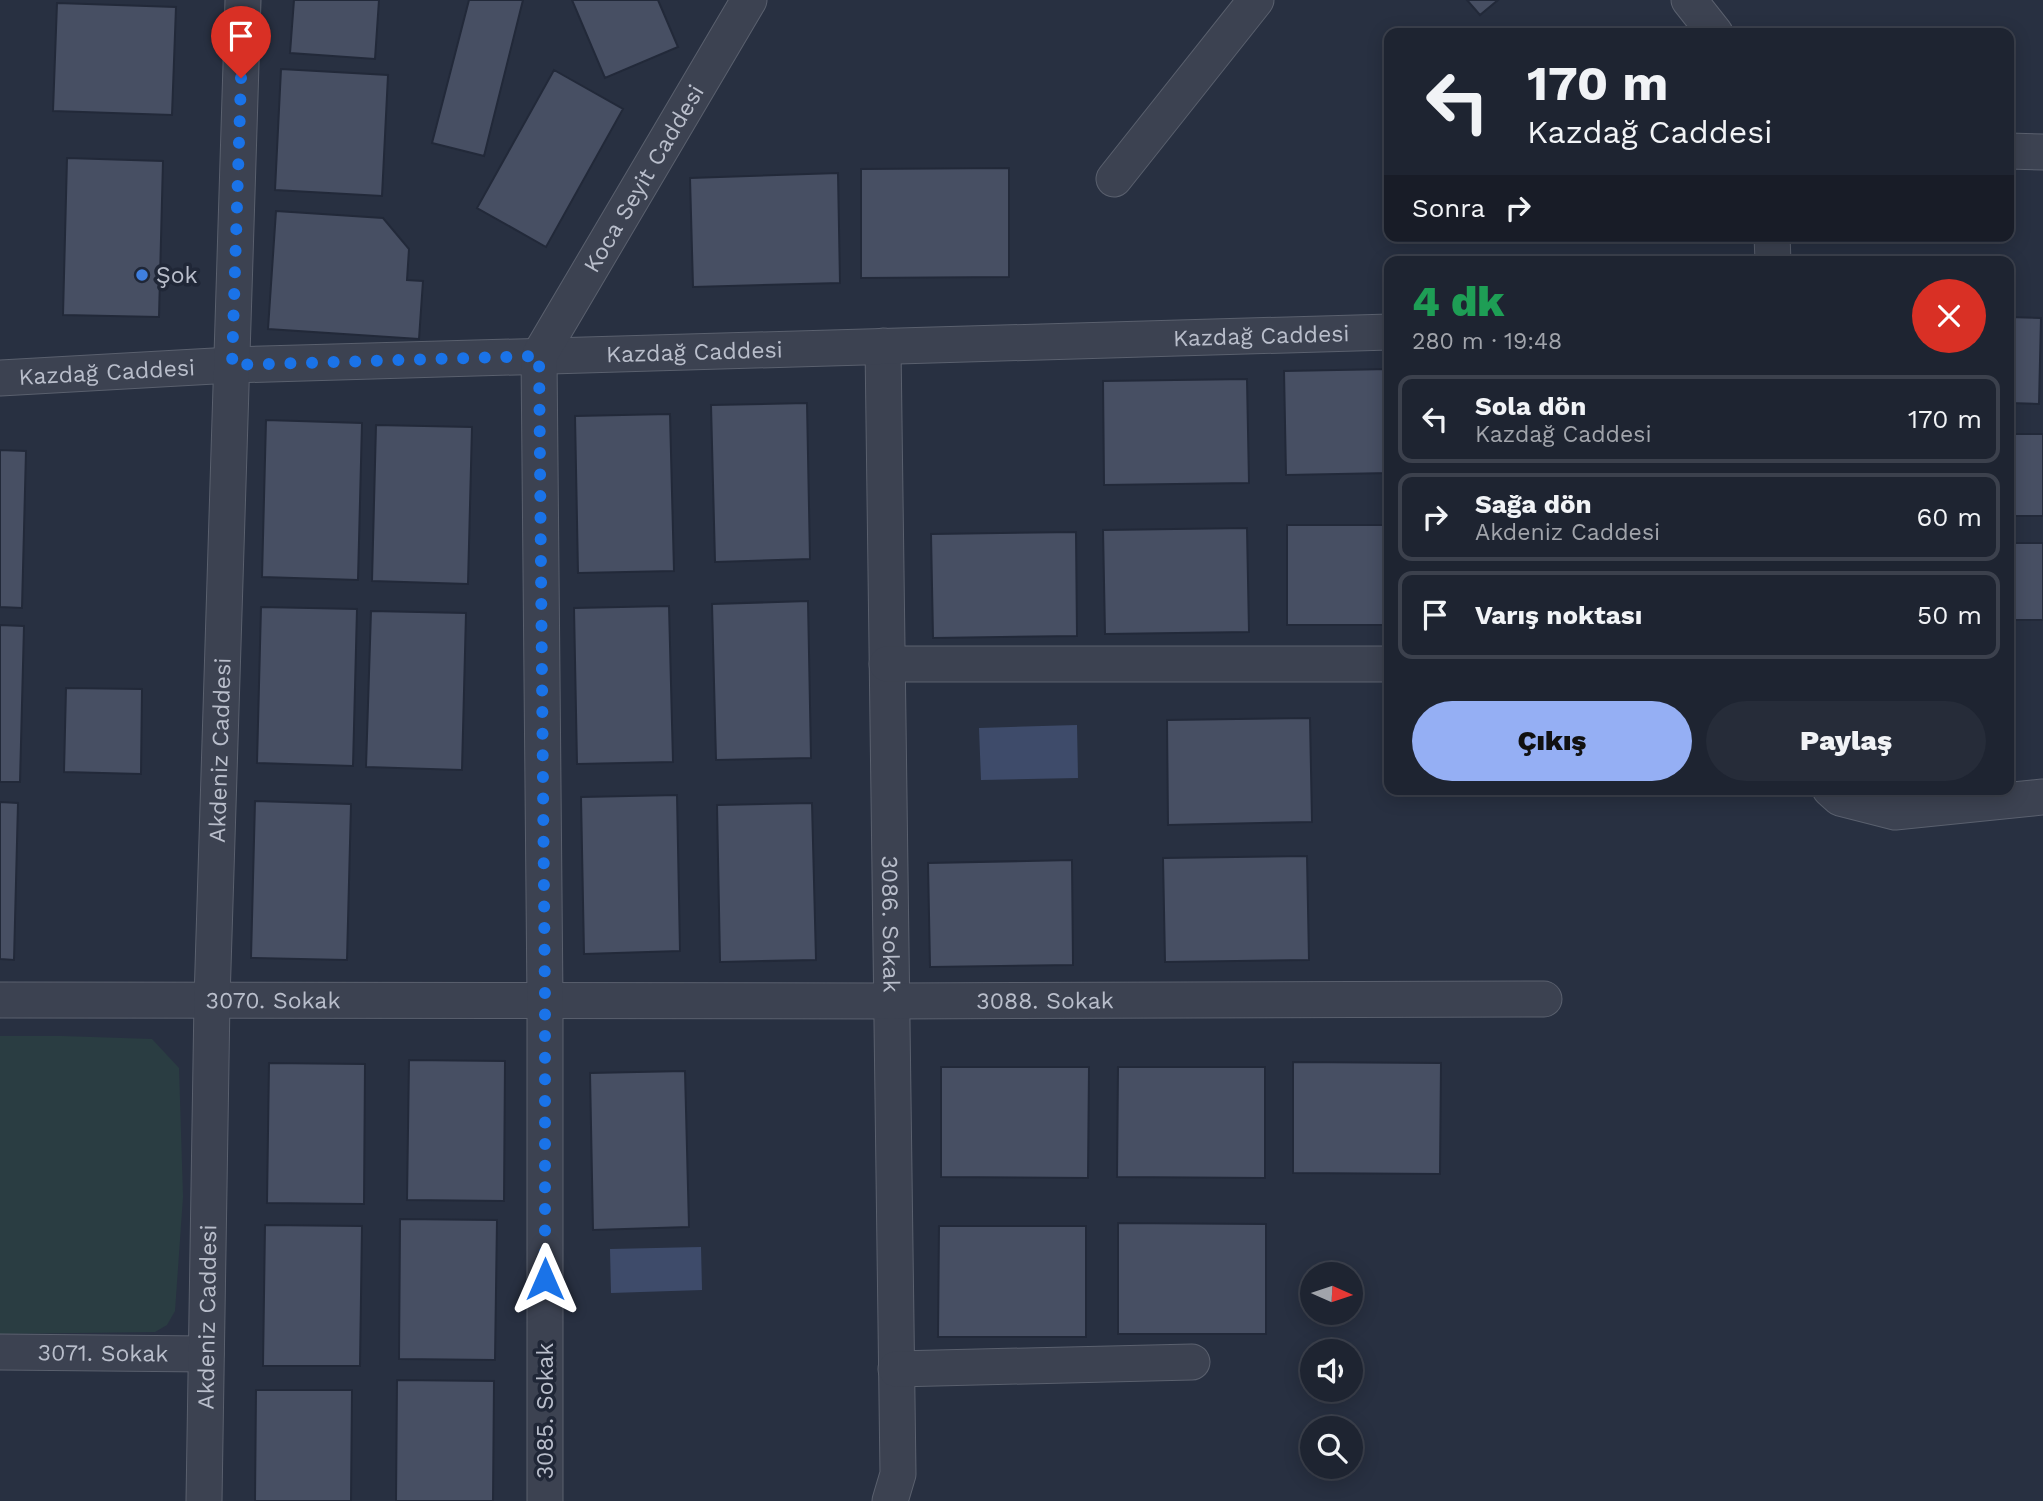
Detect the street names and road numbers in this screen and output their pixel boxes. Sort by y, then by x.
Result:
street label: Koca Seyit Caddesi [578,80,710,278]
street label: Kazdağ Caddesi [1173,320,1350,352]
street label: Kazdağ Caddesi [606,336,783,368]
street label: Kazdağ Caddesi [18,354,196,391]
street label: Akdeniz Caddesi [204,657,237,843]
street label: 3086. Sokak [876,855,905,993]
street label: 3070. Sokak [206,987,340,1014]
street label: 3088. Sokak [976,987,1114,1015]
street label: Akdeniz Caddesi [192,1224,222,1410]
street label: 3071. Sokak [38,1339,168,1368]
street label: 3085. Sokak [532,1343,559,1479]

